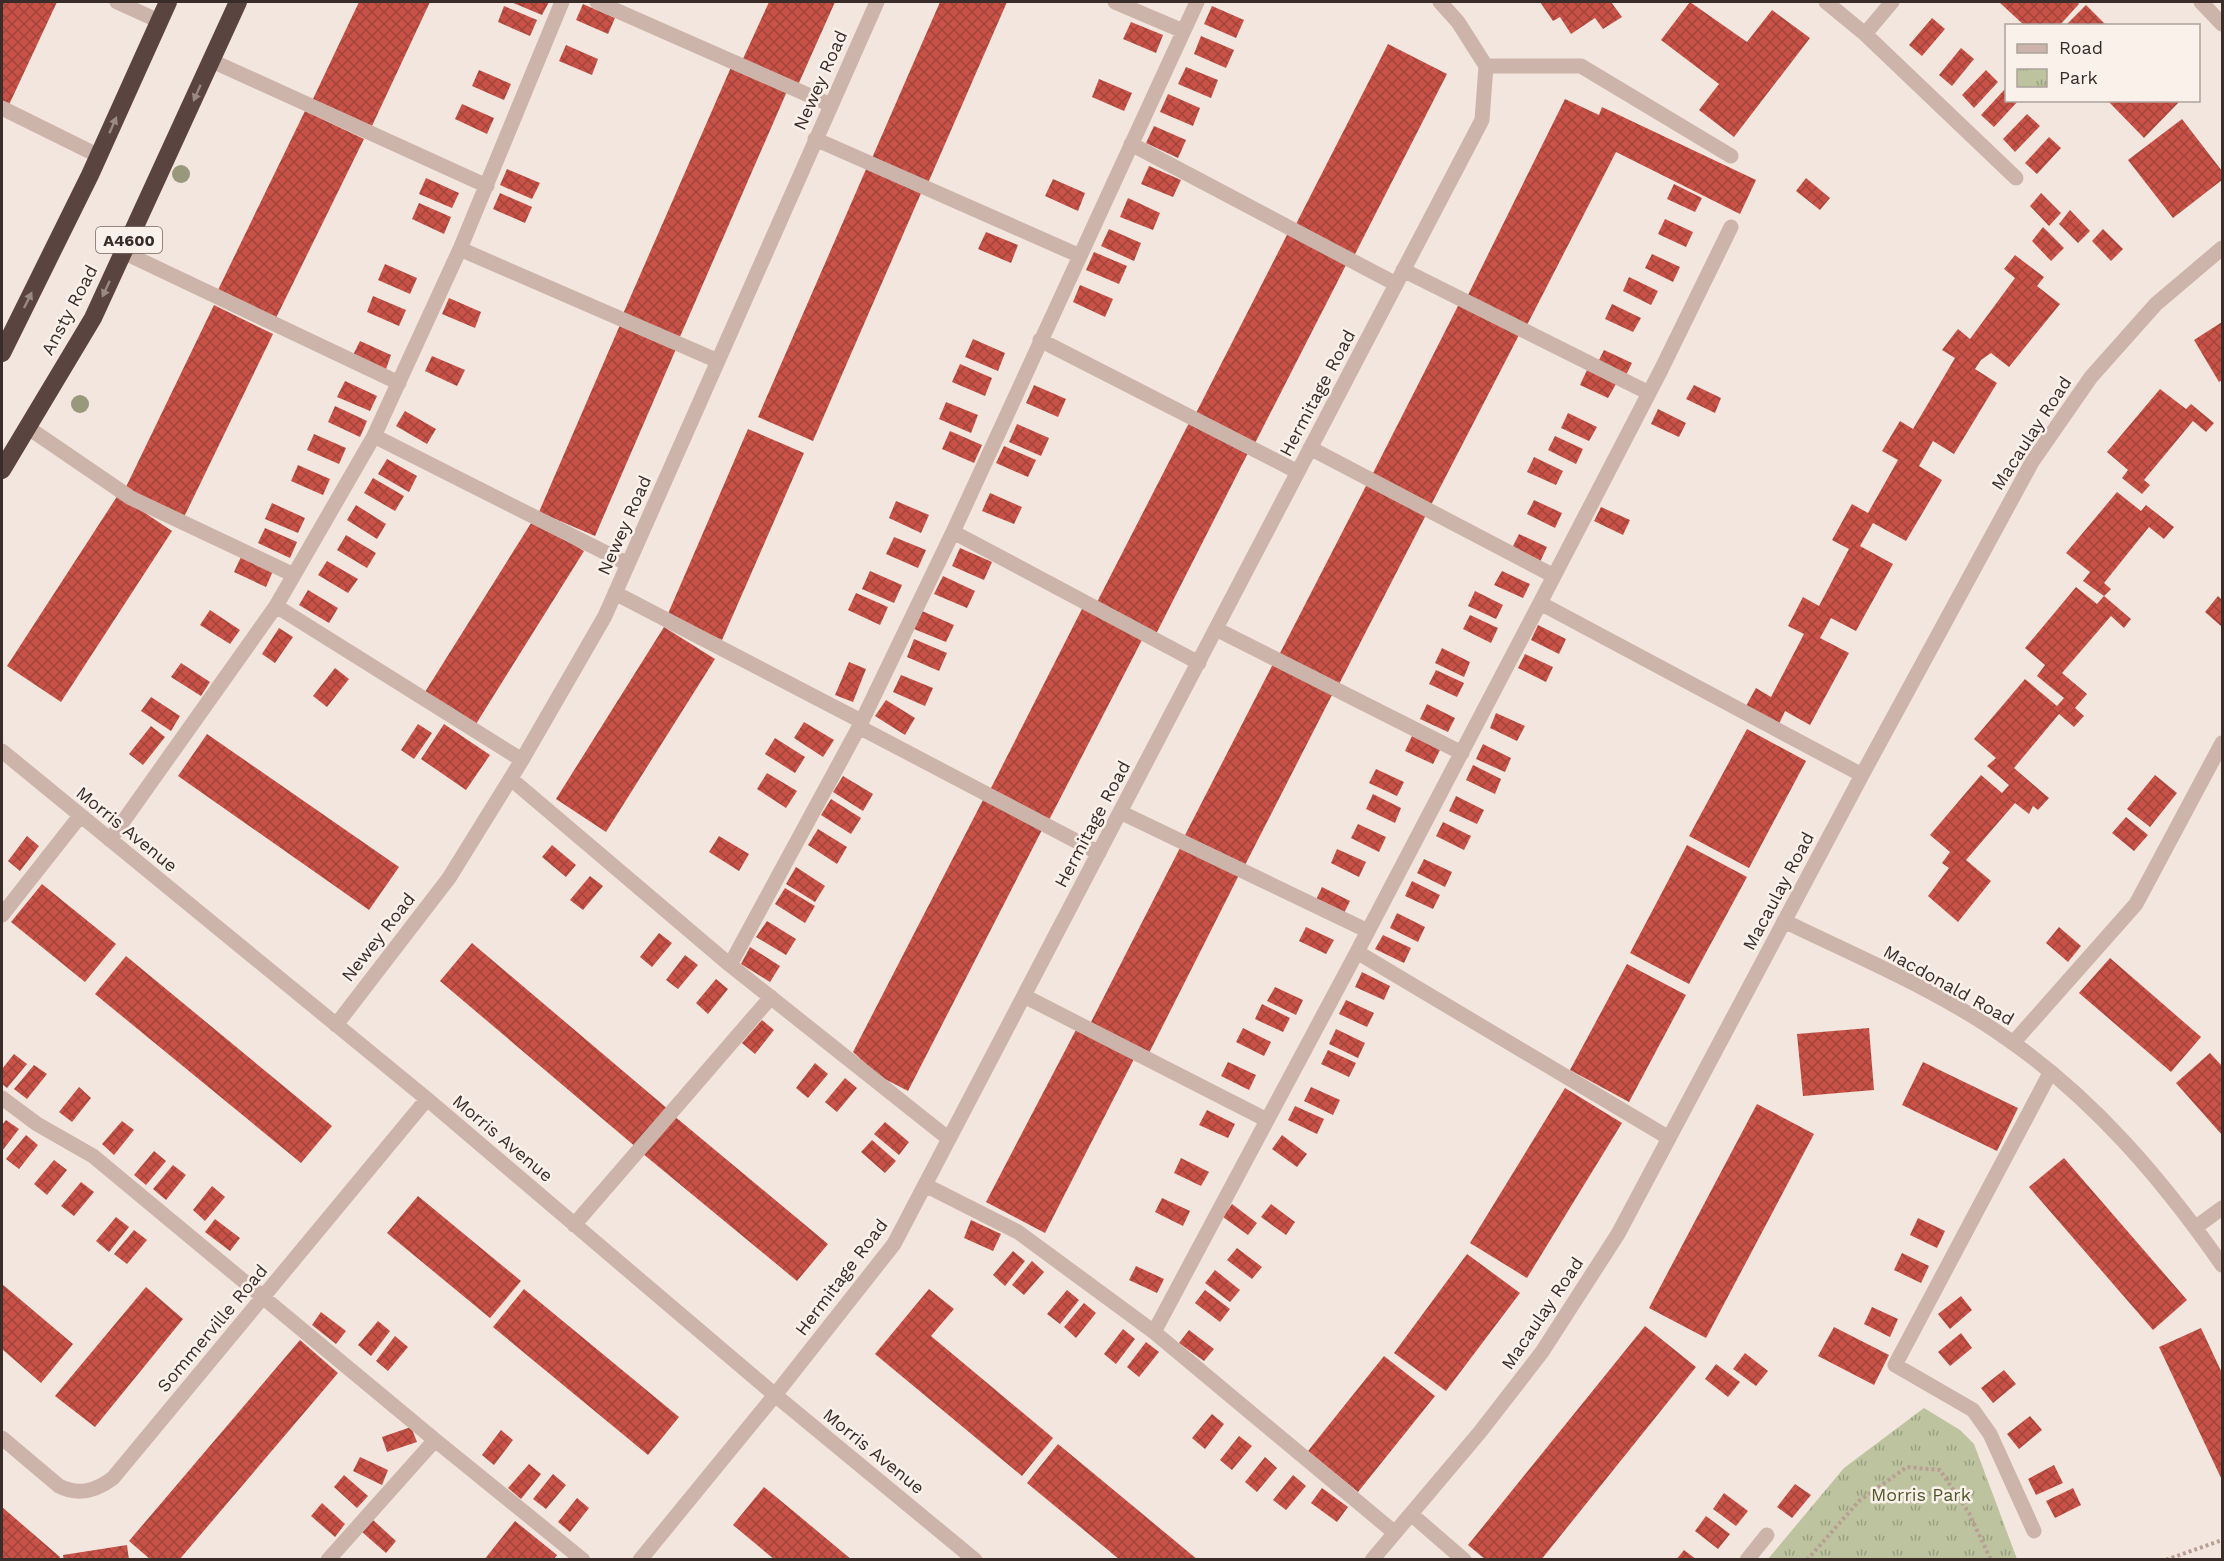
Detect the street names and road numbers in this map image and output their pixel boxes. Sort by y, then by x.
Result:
street label: Newey Road [789,27,851,133]
road number: A4600 [96,227,162,253]
street label: Ansty Road [36,261,102,359]
street label: Hermitage Road [1275,326,1359,460]
street label: Macaulay Road [1987,372,2075,494]
street label: Newey Road [593,472,655,578]
street label: Hermitage Road [1050,757,1134,891]
street label: Morris Avenue [72,782,182,876]
street label: Macaulay Road [1738,828,1818,954]
street label: Newey Road [337,888,419,986]
street label: Macdonald Road [1880,940,2018,1030]
street label: Morris Avenue [449,1090,557,1186]
street label: Hermitage Road [790,1215,892,1339]
street label: Macaulay Road [1497,1253,1587,1373]
street label: Sommerville Road [153,1260,271,1396]
street label: Morris Avenue [819,1404,929,1498]

